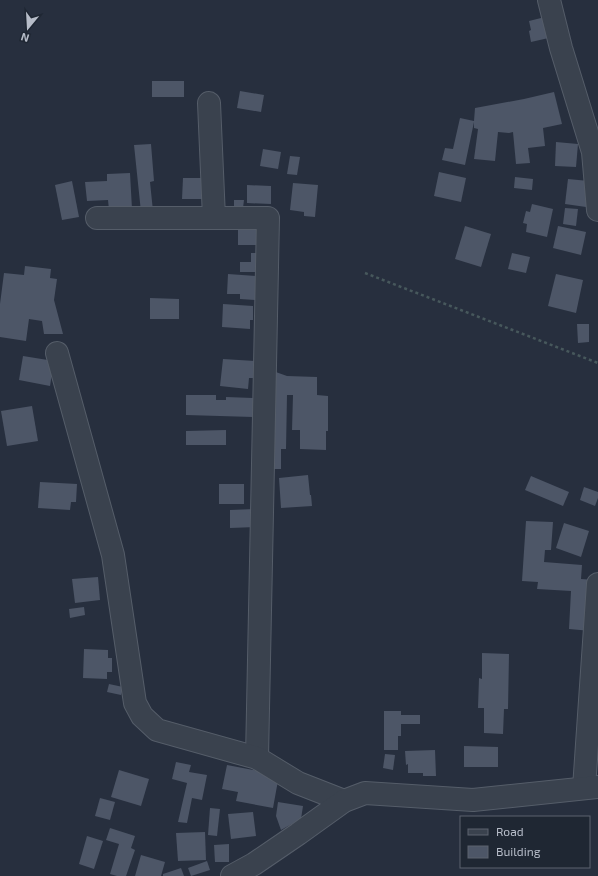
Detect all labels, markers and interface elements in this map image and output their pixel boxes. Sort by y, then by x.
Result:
north arrow [8,8,48,48]
text: N [19,31,31,45]
legend [460,816,590,868]
text: Road [496,824,524,838]
text: Building [496,844,541,858]

